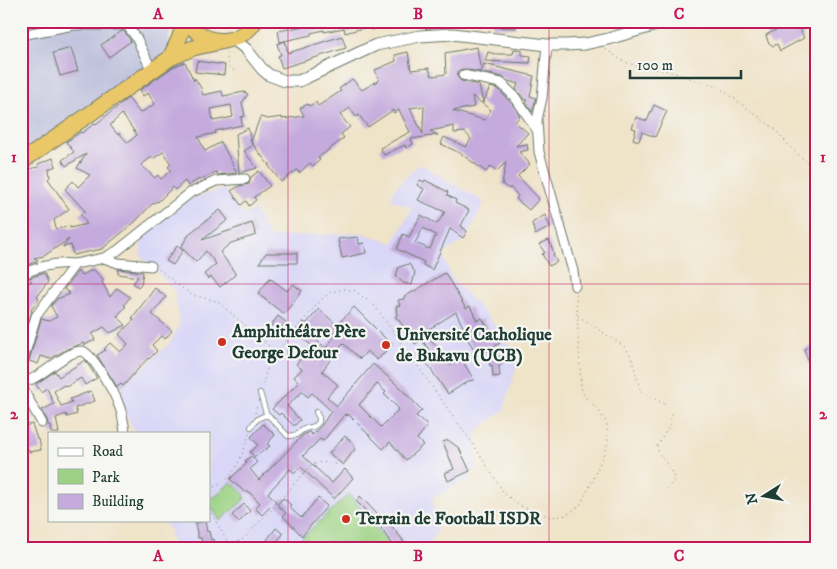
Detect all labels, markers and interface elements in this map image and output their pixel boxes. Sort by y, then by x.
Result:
text: A [152,4,164,24]
text: B [413,4,423,24]
text: C [674,4,684,24]
scale bar [630,48,741,80]
text: 100 m [637,56,673,75]
text: 1 [11,147,17,167]
text: 1 [820,147,826,167]
place label: Amphithéâtre Père George Defour [231,321,366,364]
place label: Université Catholique de Bukavu (UCB) [396,324,552,367]
marker: Amphithéâtre Père George Defour [216,336,228,348]
marker: Université Catholique de Bukavu (UCB) [380,339,392,351]
text: 2 [10,404,19,424]
text: 2 [819,404,828,424]
legend [48,432,210,522]
text: Road [92,442,124,461]
text: Park [92,468,121,487]
north arrow [740,472,790,522]
text: N [742,490,762,506]
text: Building [92,492,144,511]
place label: Terrain de Football ISDR [355,508,542,530]
marker: Terrain de Football ISDR [340,513,352,525]
text: A [152,546,164,566]
text: B [413,546,423,566]
text: C [674,546,684,566]

